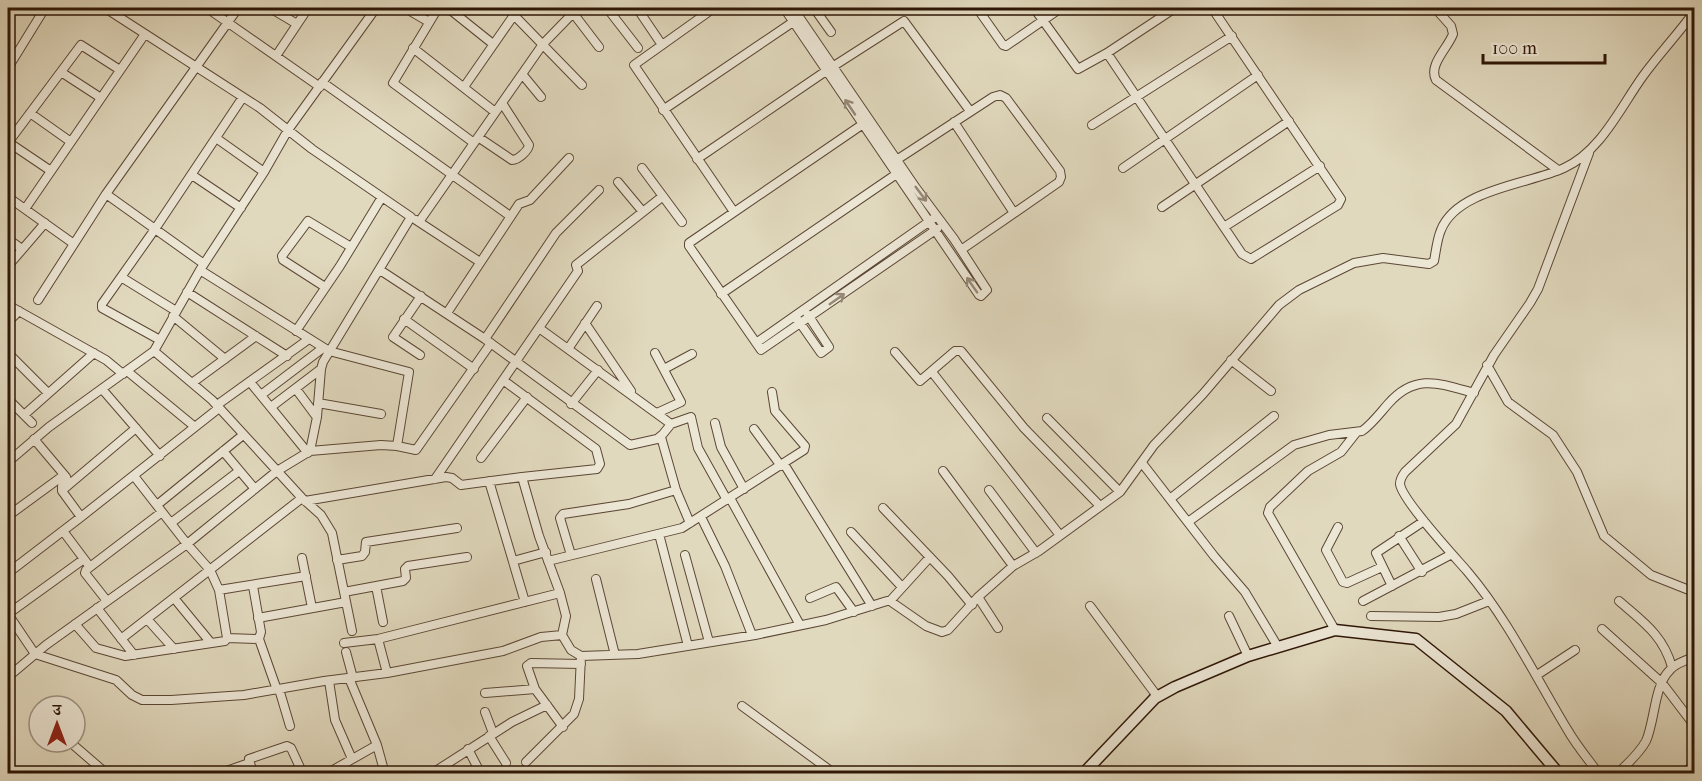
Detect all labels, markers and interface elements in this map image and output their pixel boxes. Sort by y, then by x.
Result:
scale bar [1483,27,1604,65]
text: 100 m [1492,38,1537,59]
one-way arrow [844,99,856,116]
one-way arrow [914,186,927,202]
one-way arrow [966,278,978,294]
one-way arrow [828,293,844,305]
north arrow [27,694,87,754]
text: उ [52,700,63,719]

